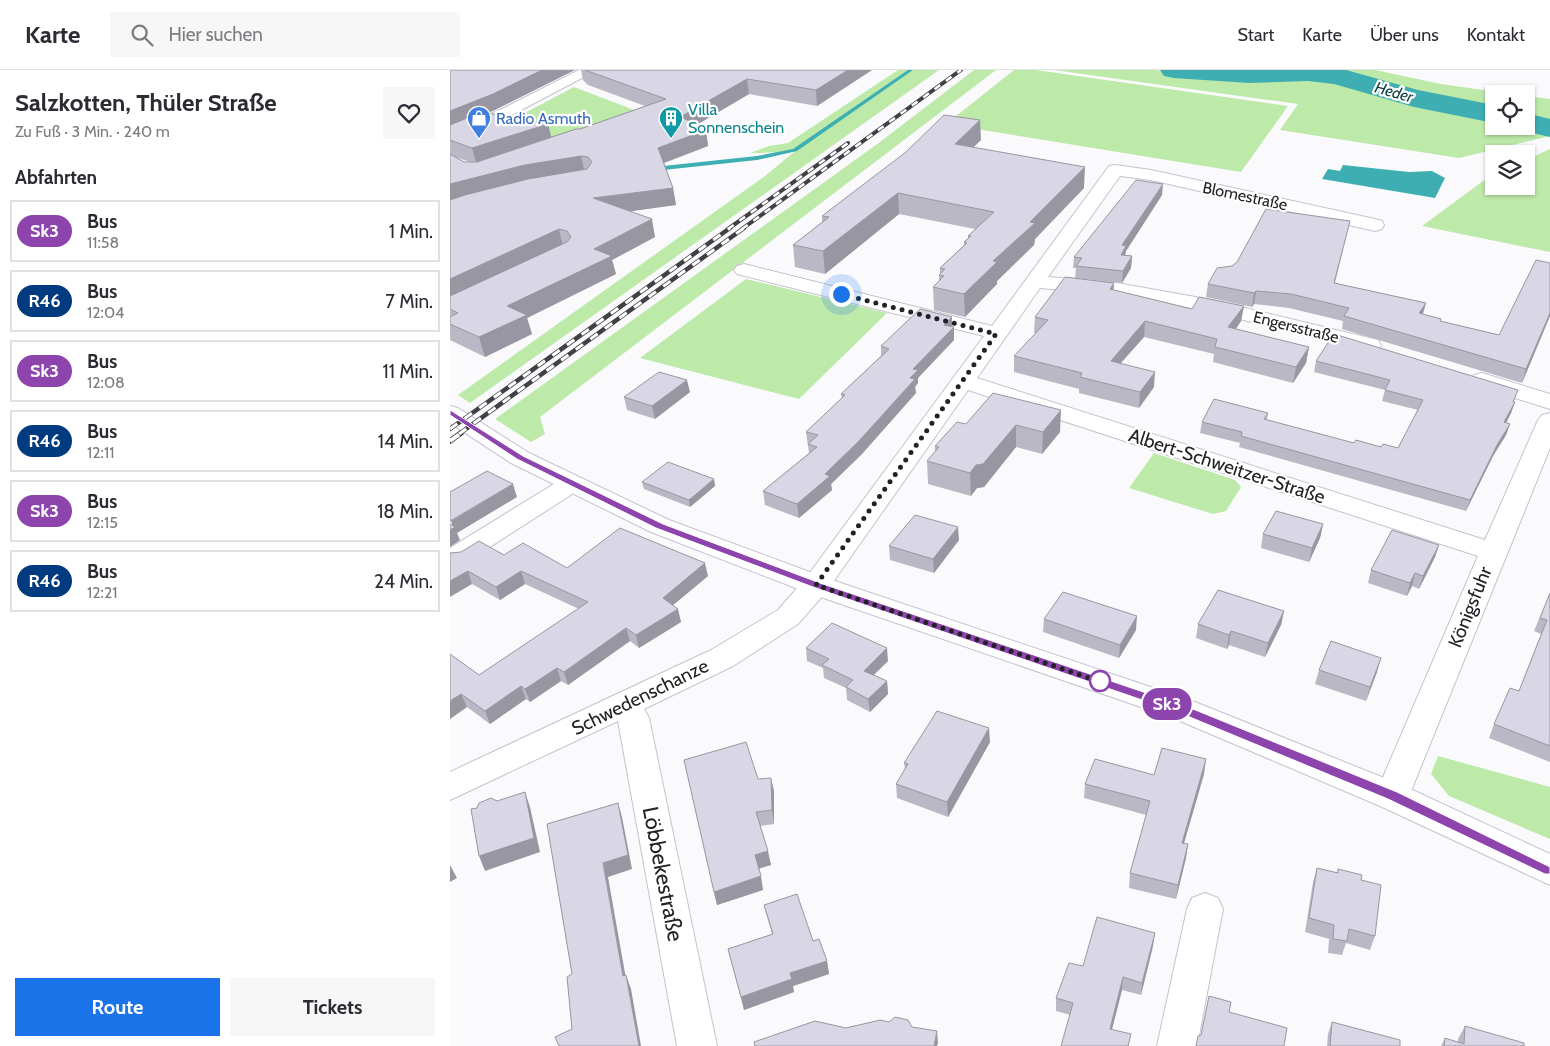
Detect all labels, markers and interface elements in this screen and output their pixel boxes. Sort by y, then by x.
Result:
search box [110,12,460,57]
text: Karte [25,20,80,49]
icon: search [128,21,156,49]
text: Hier suchen [168,23,263,46]
text: Start [1238,24,1274,46]
text: Karte [1302,24,1342,46]
text: Über uns [1370,24,1439,46]
text: Kontakt [1467,24,1525,46]
water label: Heder [1373,78,1416,107]
map controls [1485,85,1535,195]
button: locate [1485,85,1535,135]
button: heart [383,87,435,139]
text: Salzkotten, Thüler Straße [15,88,277,117]
place label: Villa Sonnenschein [688,100,784,137]
shop icon: Radio Asmuth [466,105,492,139]
building icon: Villa Sonnenschein [658,105,684,139]
place label: Radio Asmuth [496,109,591,128]
text: Zu Fuß · 3 Min. · 240 m [15,122,170,141]
button: layers [1485,145,1535,195]
text: Abfahrten [15,166,97,189]
street label: Blomestraße [1201,178,1289,214]
text: Bus [87,210,117,233]
text: Sk3 [30,220,59,242]
text: 1 Min. [389,220,433,243]
text: 11:58 [87,233,119,252]
text: Bus [87,280,117,303]
your location [829,282,854,307]
text: R46 [28,290,61,312]
text: 7 Min. [385,290,433,313]
text: 12:04 [87,303,124,322]
street label: Engersstraße [1251,307,1341,347]
text: Bus [87,350,117,373]
text: Sk3 [30,360,59,382]
text: 11 Min. [382,360,433,383]
text: 12:08 [87,373,125,392]
text: Bus [87,420,117,443]
street label: Albert-Schweitzer-Straße [1126,423,1328,509]
text: R46 [28,430,61,452]
text: 14 Min. [378,430,433,453]
text: 12:11 [87,443,114,462]
text: Bus [87,490,117,513]
text: Sk3 [30,500,59,522]
text: 18 Min. [377,500,433,523]
text: 12:15 [87,513,118,532]
text: Bus [87,560,117,583]
street label: Königsfuhr [1443,563,1497,651]
text: R46 [28,570,61,592]
text: 24 Min. [374,570,433,593]
text: 12:21 [87,583,118,602]
street label: Schwedenschanze [568,654,712,740]
unlabelled marker [1089,670,1111,692]
line badge: Sk3 [1138,688,1196,720]
text: Sk3 [1153,693,1181,715]
street label: Löbbekestraße [637,804,689,944]
button: Route [15,978,220,1036]
button: Tickets [230,978,435,1036]

